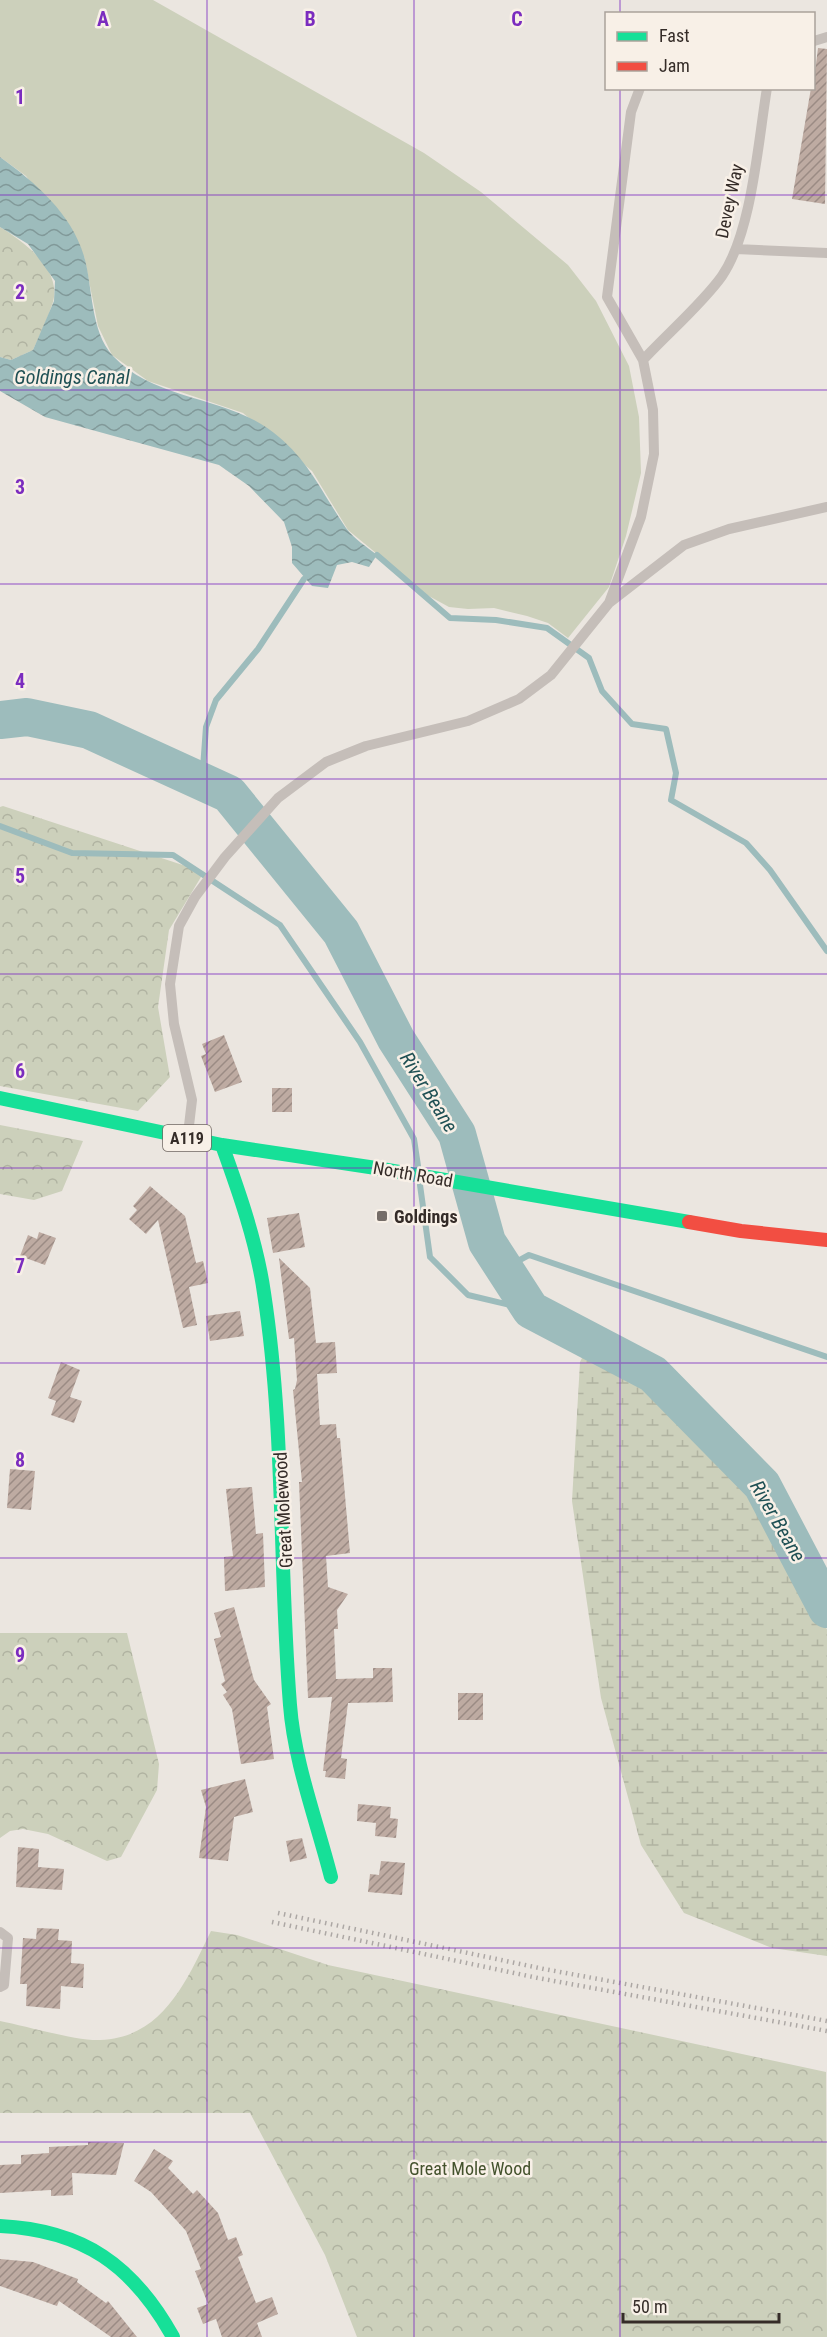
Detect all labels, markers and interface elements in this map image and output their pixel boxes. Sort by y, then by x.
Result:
text: A [97,7,109,31]
text: B [304,7,316,31]
text: C [511,7,523,31]
legend [605,12,815,90]
text: Fast [659,25,690,46]
text: Jam [659,55,690,76]
text: 1 [15,85,25,109]
street label: Devey Way [711,161,747,240]
text: 2 [15,280,25,304]
water label: Goldings Canal [14,365,130,389]
text: 3 [15,475,25,499]
text: 4 [15,669,25,693]
text: 5 [15,864,25,888]
water label: River Beane [395,1048,463,1136]
text: 6 [15,1059,25,1083]
road number: A119 [163,1125,211,1151]
street label: North Road [372,1157,454,1191]
place label: Goldings [394,1206,458,1227]
marker: Goldings [375,1209,389,1223]
text: 7 [15,1254,25,1278]
text: 8 [15,1448,25,1472]
street label: Great Molewood [269,1451,297,1569]
water label: River Beane [745,1476,811,1566]
text: 9 [15,1643,25,1667]
park label: Great Mole Wood [409,2158,531,2179]
scale bar [623,2286,779,2324]
text: 50 m [632,2296,667,2317]

